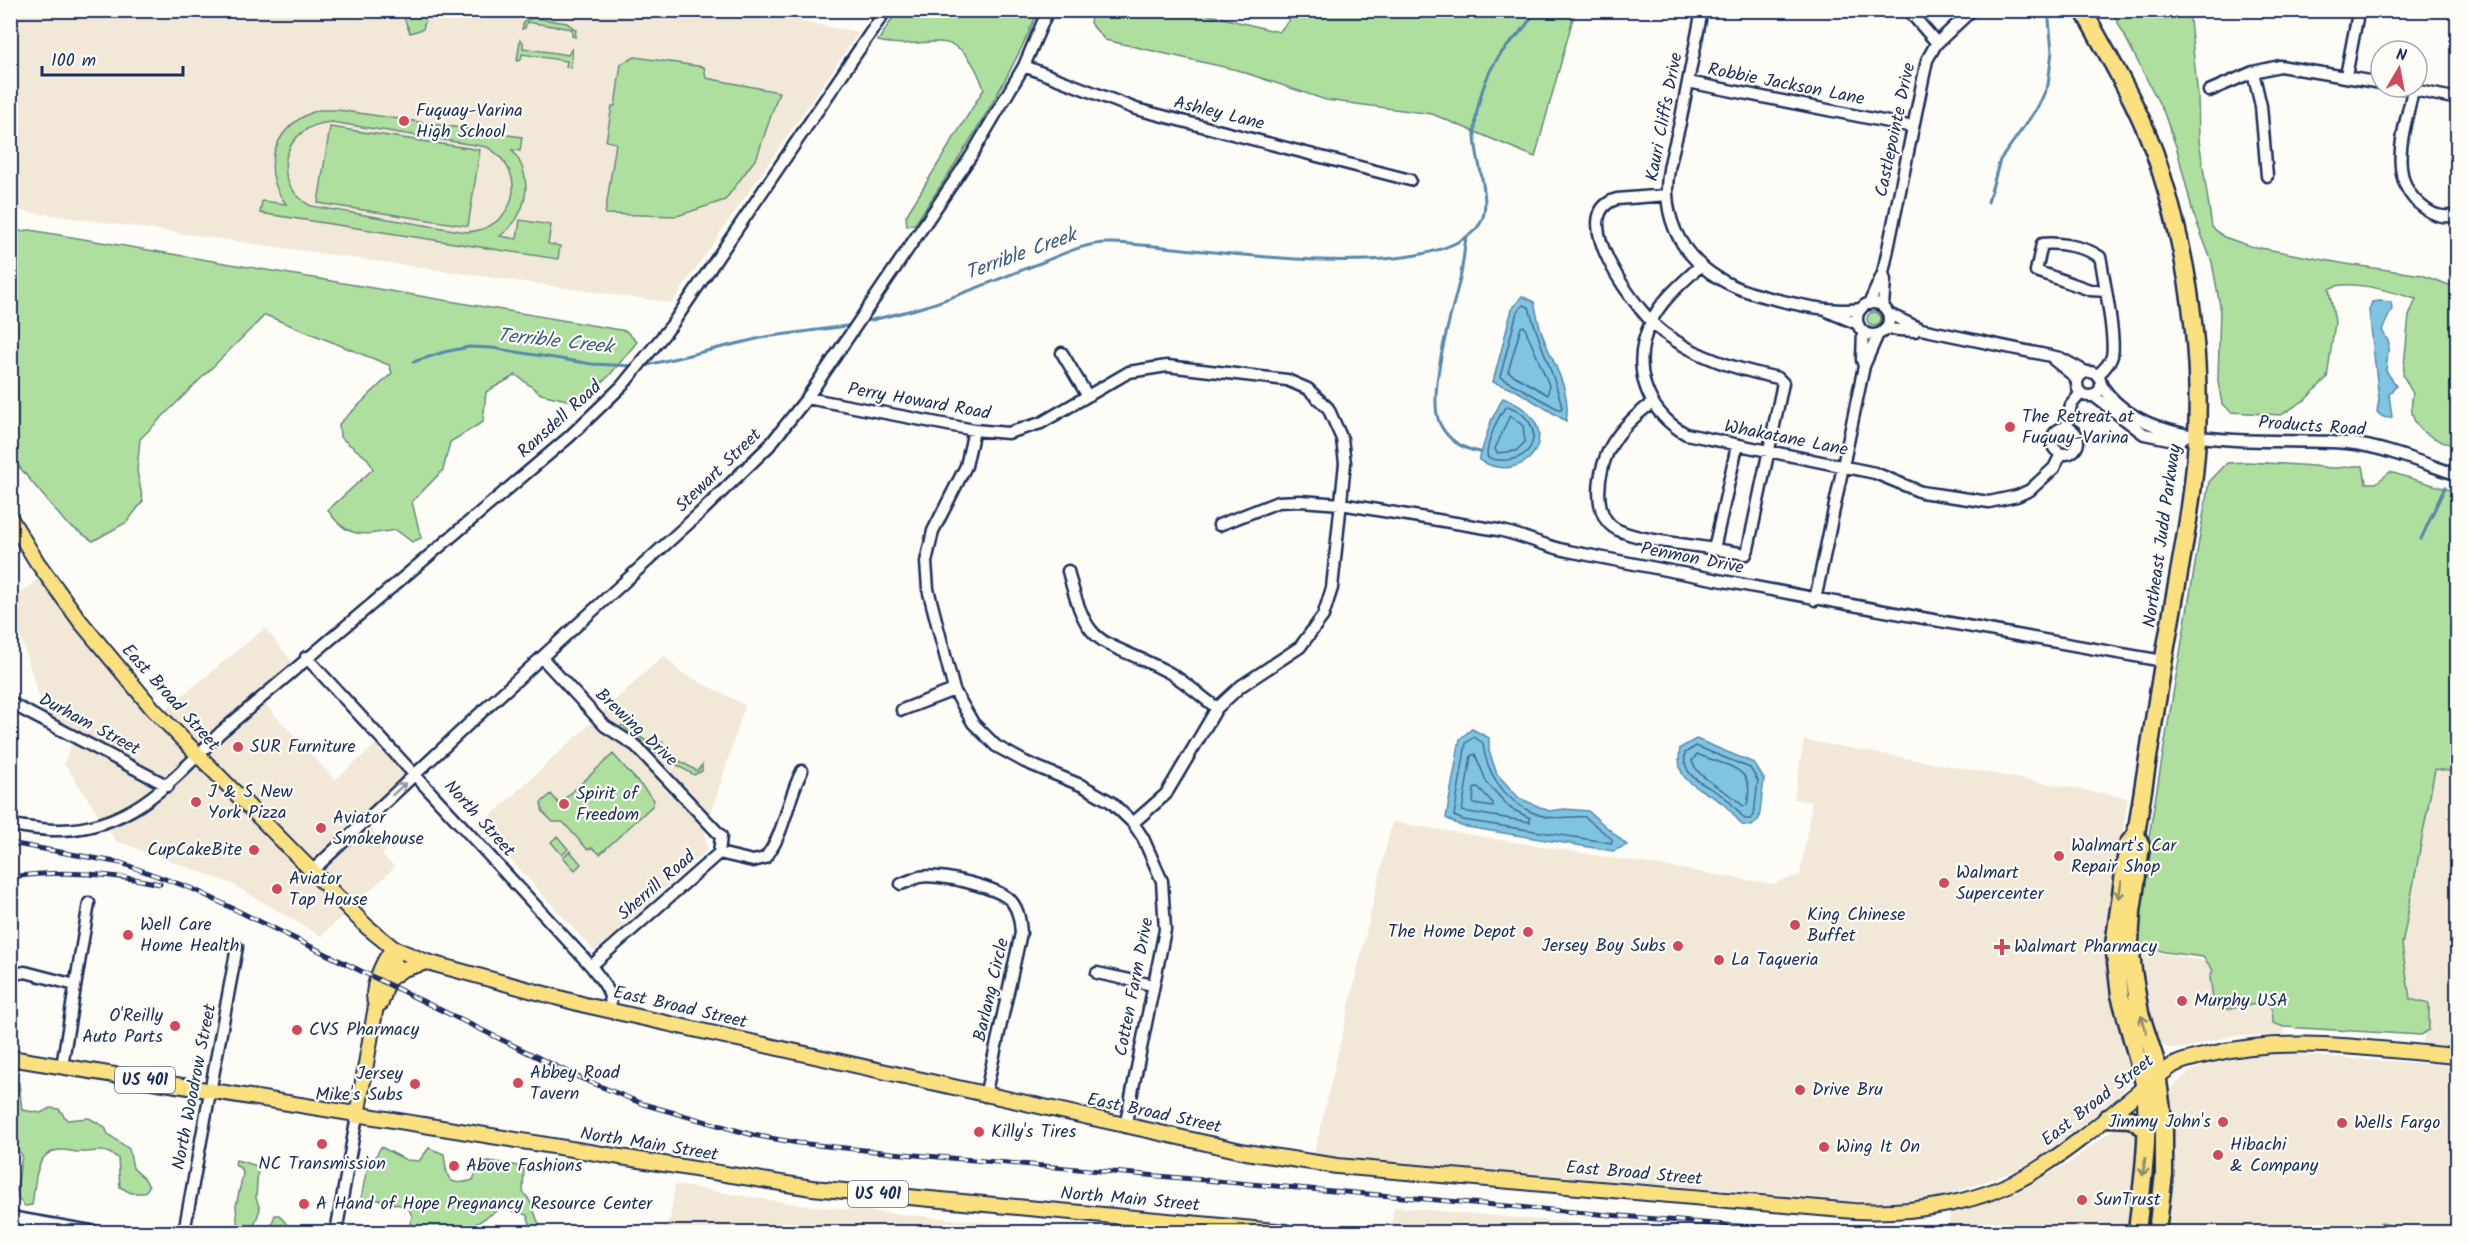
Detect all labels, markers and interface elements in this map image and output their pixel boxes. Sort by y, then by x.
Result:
scale bar [42,39,183,77]
north arrow [2369,39,2429,99]
text: N [2394,43,2408,69]
text: 100 m [51,47,96,76]
street label: Kauri Cliffs Drive [1638,50,1692,184]
street label: Robbie Jackson Lane [1705,56,1867,114]
street label: Castlepointe Drive [1868,60,1924,200]
street label: Ashley Lane [1171,89,1267,139]
place label: Fuquay-Varina High School [416,97,523,147]
marker: Fuquay-Varina High School [397,114,411,128]
water label: Terrible Creek [961,219,1083,290]
water label: Terrible Creek [496,320,617,364]
street label: Ransdell Road [511,373,610,466]
street label: Perry Howard Road [845,375,994,429]
place label: The Retreat at Fuquay-Varina [2022,403,2135,453]
street label: Products Road [2257,409,2368,445]
street label: Whakatane Lane [1722,413,1850,465]
marker: The Retreat at Fuquay-Varina [2003,420,2017,434]
street label: Stewart Street [669,421,770,520]
street label: Northeast Judd Parkway [2136,442,2190,630]
street label: Penmon Drive [1638,535,1746,583]
street label: East Broad Street [113,638,227,759]
street label: Brewing Drive [588,682,684,774]
street label: Durham Street [33,686,146,764]
place label: SUR Furniture [250,733,356,762]
marker: SUR Furniture [231,740,245,754]
street label: North Street [436,774,523,865]
place label: J & S New York Pizza [208,778,294,828]
place label: Spirit of Freedom [576,780,640,830]
one-way arrow [392,782,407,796]
marker: J & S New York Pizza [189,795,203,809]
marker: Spirit of Freedom [557,797,571,811]
place label: Aviator Smokehouse [333,804,424,854]
marker: Aviator Smokehouse [314,821,328,835]
place label: Walmart's Car Repair Shop [2071,832,2177,882]
place label: CupCakeBite [147,836,242,865]
marker: CupCakeBite [247,843,261,857]
street label: Sherrill Road [611,843,703,928]
marker: Walmart's Car Repair Shop [2052,849,2066,863]
place label: Walmart Supercenter [1956,859,2045,909]
place label: Aviator Tap House [289,865,368,915]
marker: Walmart Supercenter [1937,876,1951,890]
one-way arrow [2114,879,2125,899]
marker: Aviator Tap House [270,882,284,896]
place label: King Chinese Buffet [1807,901,1905,951]
place label: Well Care Home Health [140,911,240,961]
street label: Cotten Farm Drive [1107,915,1163,1059]
place label: The Home Depot [1388,918,1517,947]
marker: King Chinese Buffet [1788,918,1802,932]
marker: The Home Depot [1521,925,1535,939]
marker: Well Care Home Health [121,928,135,942]
place label: Jersey Boy Subs [1541,932,1666,961]
place label: Walmart Pharmacy [2014,933,2157,962]
street label: Barlang Circle [966,935,1018,1045]
marker: Jersey Boy Subs [1671,939,1685,953]
marker: Walmart Pharmacy [1995,940,2009,954]
place label: La Taqueria [1731,946,1819,975]
marker: La Taqueria [1712,953,1726,967]
street label: East Broad Street [610,978,751,1038]
place label: Murphy USA [2194,987,2288,1016]
marker: Murphy USA [2175,994,2189,1008]
street label: North Woodrow Street [165,1000,226,1173]
place label: O'Reilly Auto Parts [82,1002,164,1052]
one-way arrow [2138,1015,2149,1034]
place label: CVS Pharmacy [309,1016,420,1045]
marker: O'Reilly Auto Parts [168,1019,182,1033]
marker: CVS Pharmacy [290,1023,304,1037]
street label: East Broad Street [2035,1047,2162,1155]
place label: Abbey Road Tavern [530,1059,621,1109]
place label: Jersey Mike's Subs [315,1060,404,1110]
road number: US 401 [115,1067,175,1093]
marker: Abbey Road Tavern [511,1076,525,1090]
place label: Drive Bru [1812,1076,1883,1105]
marker: Jersey Mike's Subs [408,1077,422,1091]
marker: Drive Bru [1793,1083,1807,1097]
street label: East Broad Street [1084,1086,1225,1143]
place label: Jimmy John's [2108,1108,2211,1137]
place label: Wells Fargo [2354,1109,2440,1138]
marker: Jimmy John's [2216,1115,2230,1129]
marker: Wells Fargo [2335,1116,2349,1130]
place label: Killy's Tires [991,1118,1077,1147]
street label: North Main Street [578,1120,721,1170]
marker: Killy's Tires [972,1125,986,1139]
place label: Hibachi & Company [2230,1131,2319,1181]
place label: Wing It On [1836,1133,1920,1162]
marker: NC Transmission [315,1137,329,1151]
marker: Wing It On [1817,1140,1831,1154]
marker: Hibachi & Company [2211,1148,2225,1162]
place label: NC Transmission [258,1150,386,1179]
place label: Above Fashions [466,1152,583,1181]
street label: East Broad Street [1565,1154,1704,1194]
one-way arrow [2139,1156,2150,1176]
marker: Above Fashions [447,1159,461,1173]
street label: North Main Street [1059,1179,1202,1221]
road number: US 401 [848,1181,908,1207]
place label: SunTrust [2094,1186,2162,1215]
place label: A Hand of Hope Pregnancy Resource Center [316,1190,653,1219]
marker: SunTrust [2075,1193,2089,1207]
marker: A Hand of Hope Pregnancy Resource Center [297,1197,311,1211]

